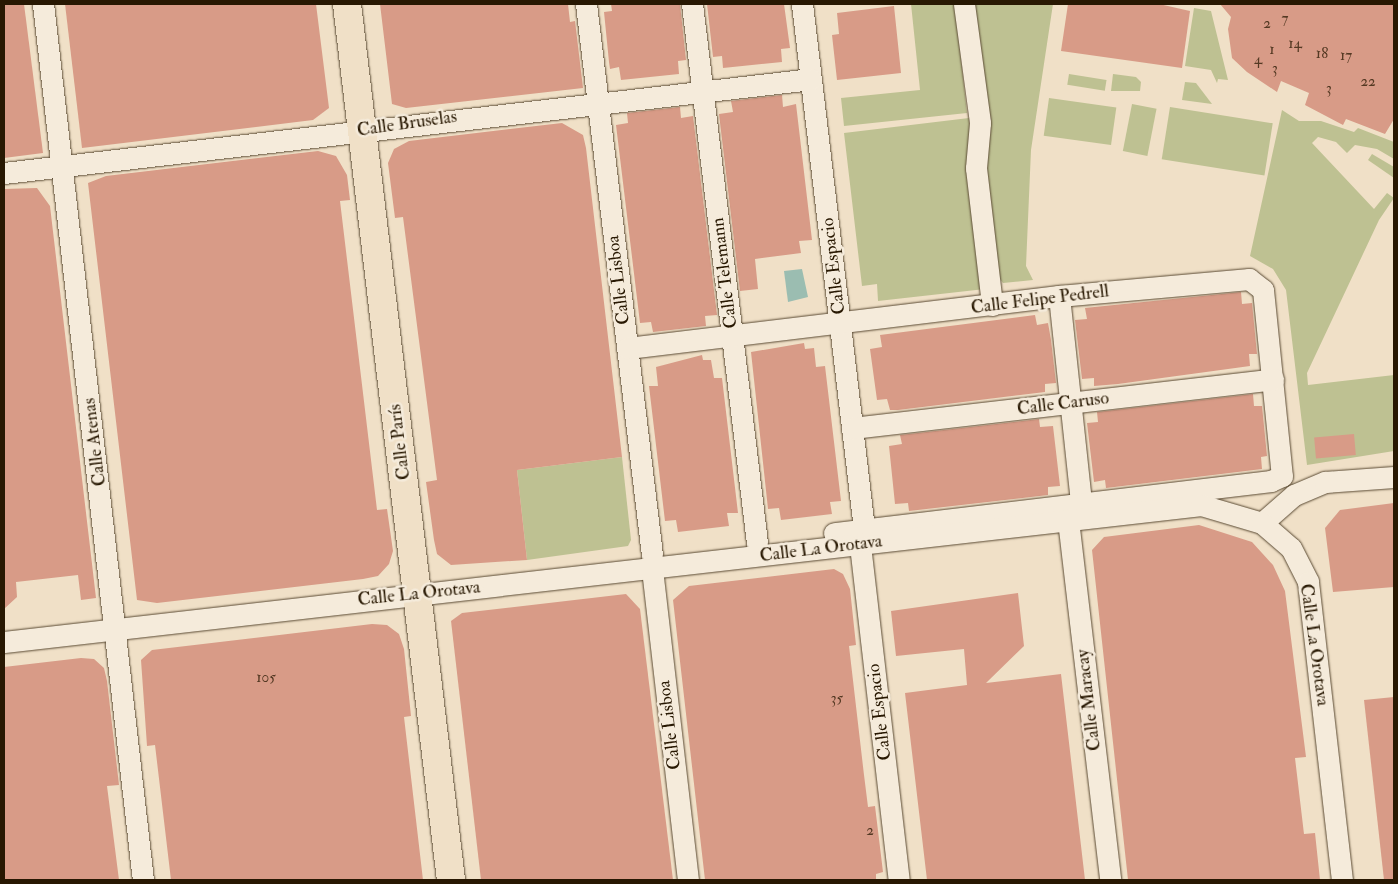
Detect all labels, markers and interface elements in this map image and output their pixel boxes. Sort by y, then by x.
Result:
house number: 7 [1282,10,1288,28]
house number: 2 [1263,15,1271,33]
house number: 14 [1288,35,1302,53]
house number: 1 [1269,41,1275,59]
house number: 18 [1316,45,1328,63]
house number: 17 [1340,47,1352,65]
house number: 4 [1254,51,1262,69]
house number: 3 [1272,60,1278,78]
house number: 22 [1360,73,1376,91]
house number: 3 [1326,80,1332,98]
street label: Calle Bruselas [356,106,458,142]
street label: Calle Telemann [707,216,743,330]
street label: Calle Espacio [817,216,851,316]
street label: Calle Lisboa [603,234,635,326]
street label: Calle Felipe Pedrell [970,281,1110,319]
street label: Calle Caruso [1016,388,1110,420]
street label: Calle Atenas [79,397,111,487]
street label: Calle París [385,403,415,481]
street label: Calle La Orotava [759,531,883,567]
street label: Calle La Orotava [357,577,481,611]
street label: Calle La Orotava [1295,582,1333,708]
street label: Calle Maracay [1072,648,1106,752]
street label: Calle Espacio [863,662,897,762]
house number: 105 [256,669,276,687]
street label: Calle Lisboa [654,679,686,771]
house number: 35 [831,690,843,708]
house number: 2 [866,822,874,840]

